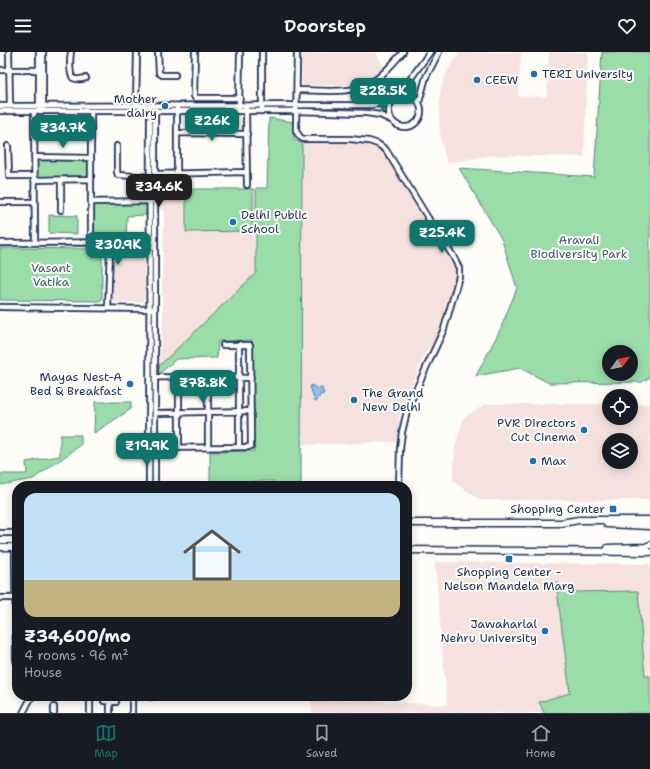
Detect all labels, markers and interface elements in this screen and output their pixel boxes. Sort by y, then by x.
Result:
text: Doorstep [284,14,366,38]
icon: menu [12,15,34,37]
icon: heart [616,15,638,37]
place label: TERI University [542,66,633,82]
marker: TERI University [529,69,539,79]
place label: CEEW [485,72,518,88]
marker: CEEW [472,75,482,85]
pin: ₹28.5K [350,78,416,112]
text: ₹28.5K [359,82,407,99]
place label: Mother dairy [114,91,157,121]
marker: Mother dairy [160,101,170,111]
pin: ₹26K [188,108,236,142]
text: ₹26K [194,112,230,129]
pin: ₹34.7K [30,115,96,149]
text: ₹34.7K [40,119,86,136]
pin: ₹34.6K [126,174,192,208]
text: ₹34.6K [135,178,183,195]
place label: Delhi Public School [241,207,307,237]
marker: Delhi Public School [228,217,238,227]
pin: ₹25.4K [409,220,475,254]
text: ₹25.4K [419,224,465,241]
pin: ₹30.9K [85,232,151,266]
park label: Aravali Biodiversity Park [530,232,628,262]
text: ₹30.9K [95,236,141,253]
park label: Vasant Vatika [31,260,71,290]
north arrow [602,345,638,381]
map controls [602,345,638,469]
place label: Mayas Nest-A Bed & Breakfast [30,369,122,399]
pin: ₹78.8K [170,370,236,404]
text: ₹78.8K [179,374,227,391]
marker: Mayas Nest-A Bed & Breakfast [125,379,135,389]
place label: The Grand New Delhi [362,385,424,415]
button: locate [602,389,638,425]
marker: The Grand New Delhi [349,395,359,405]
place label: PVR Directors Cut Cinema [497,415,577,445]
marker: PVR Directors Cut Cinema [579,425,589,435]
pin: ₹19.9K [114,433,180,467]
button: layers [602,433,638,469]
text: ₹19.9K [125,437,169,454]
place label: Max [541,453,566,469]
marker: Max [528,456,538,466]
place label: Shopping Center [510,501,605,517]
marker: Shopping Center [608,504,618,514]
icon: home [176,519,248,591]
marker: Shopping Center - Nelson Mandela Marg [504,554,514,564]
place label: Shopping Center - Nelson Mandela Marg [444,564,574,594]
place label: Jawaharlal Nehru University [440,616,537,646]
text: ₹34,600/mo [24,625,131,647]
marker: Jawaharlal Nehru University [540,626,550,636]
text: 4 rooms · 96 m² [24,647,128,664]
text: House [24,664,62,681]
tab: Map [94,722,118,761]
tab: Saved [306,722,337,761]
tab: Home [526,722,556,761]

